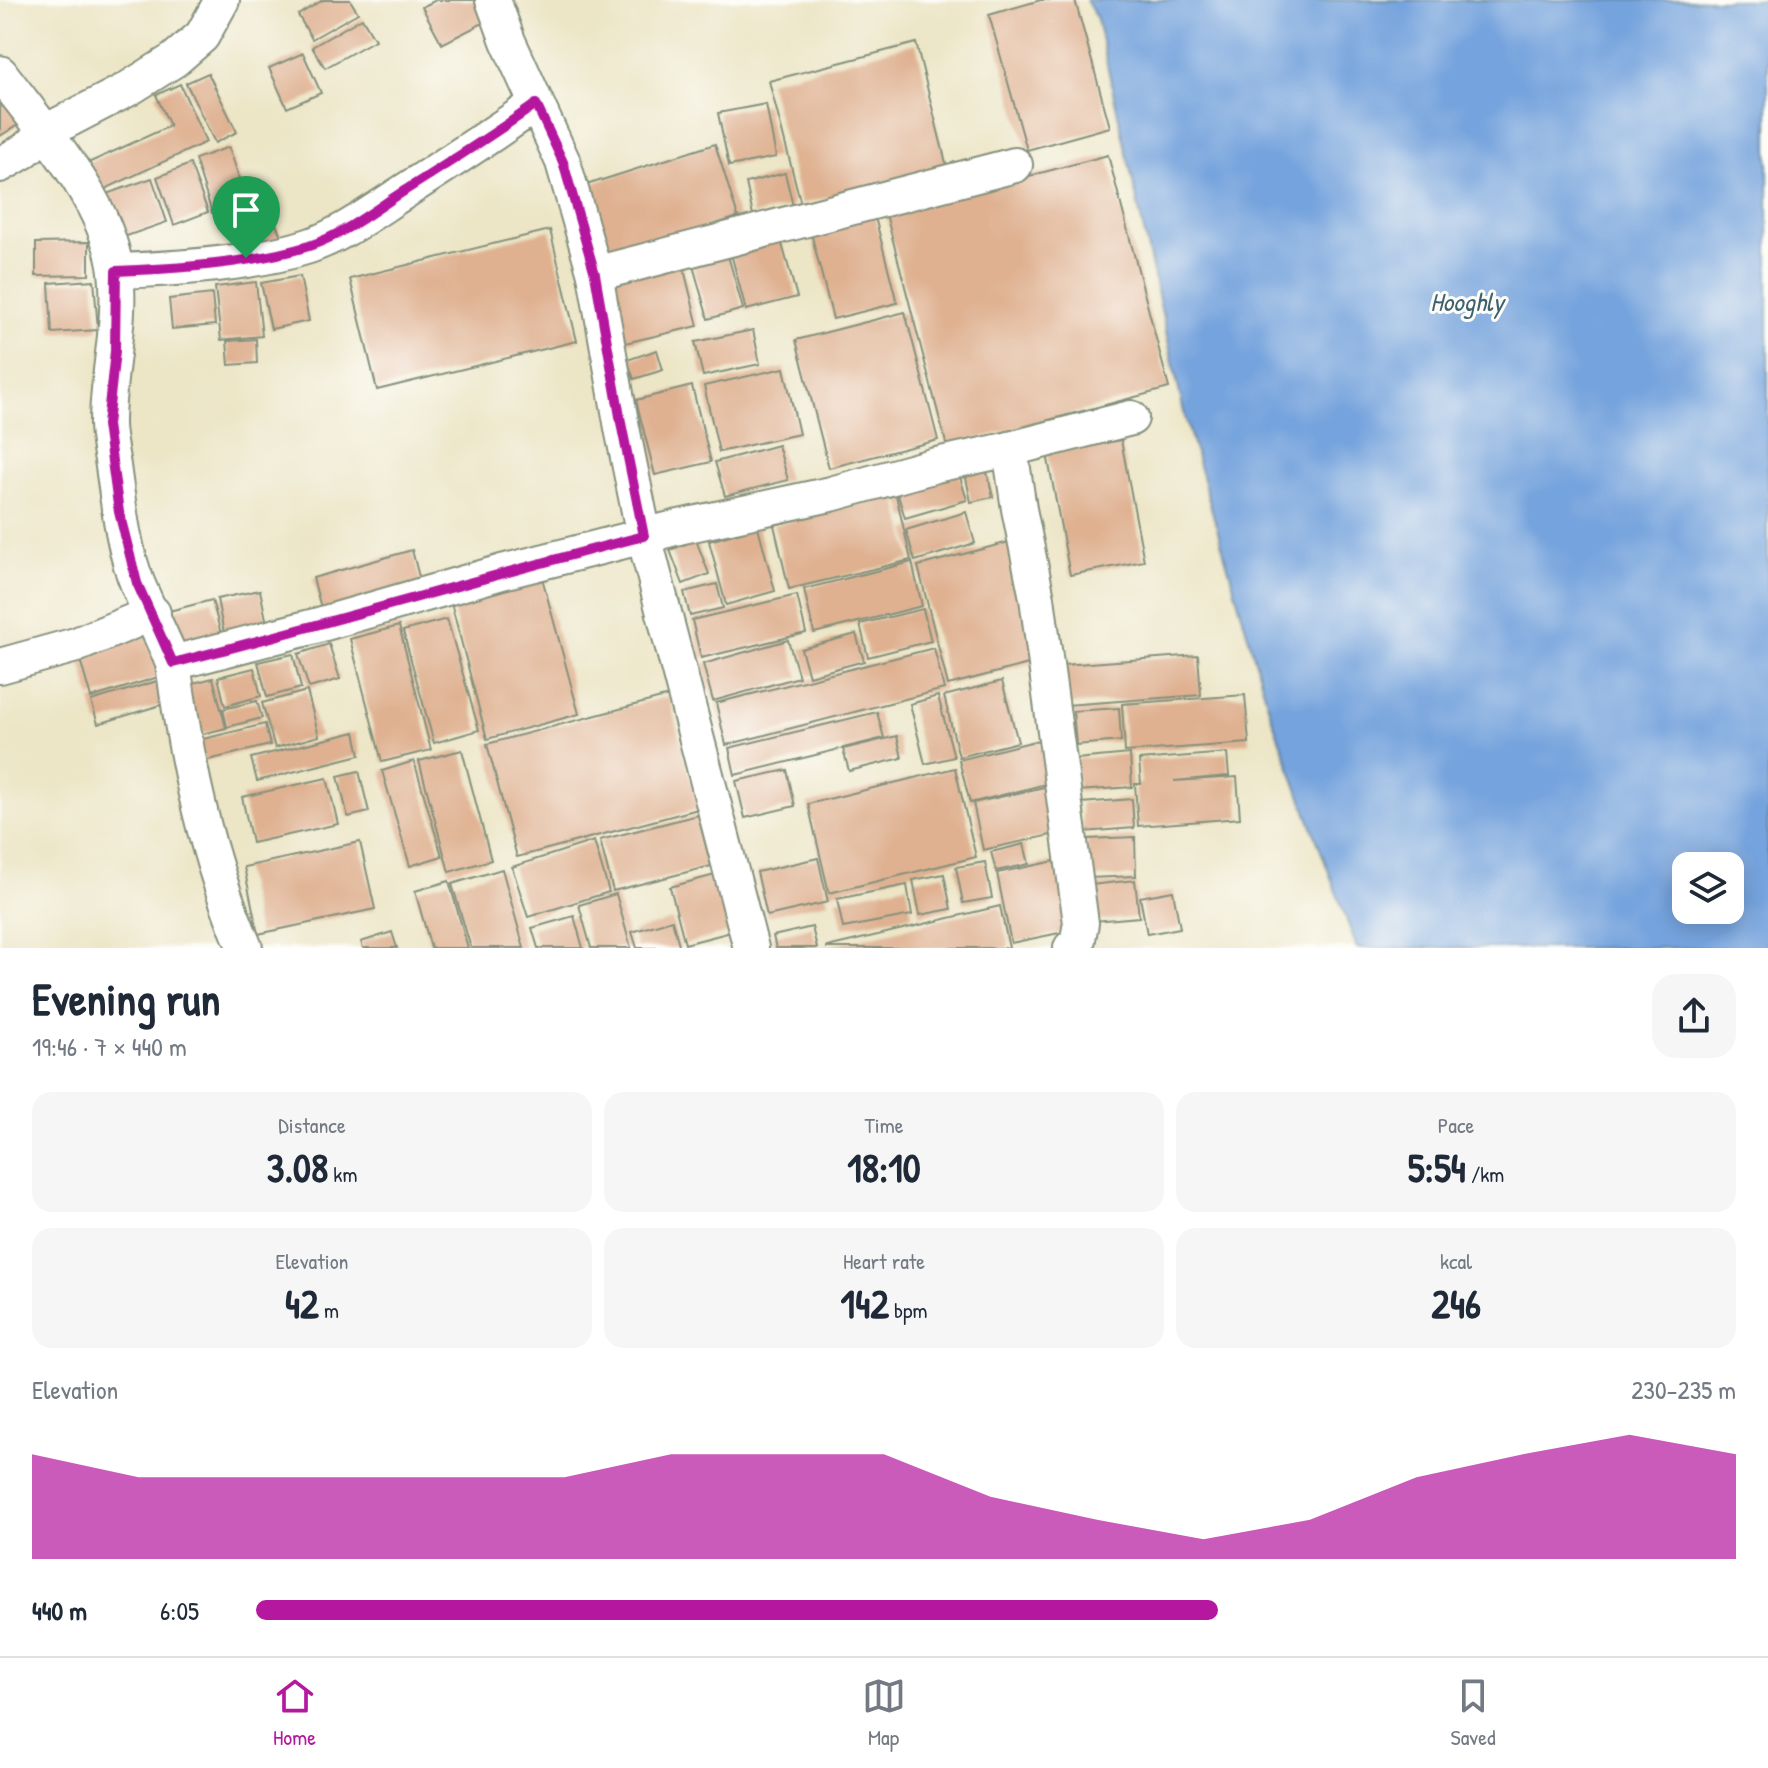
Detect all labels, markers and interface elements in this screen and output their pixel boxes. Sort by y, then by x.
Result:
pin [212,176,280,258]
icon: arrive [224,188,268,232]
water label: Hooghly [1430,284,1507,320]
map controls [1672,852,1744,924]
button: layers [1672,852,1744,924]
text: Evening run [32,969,220,1029]
button: share [1652,974,1736,1058]
text: 19:46 · 7 × 440 m [32,1029,187,1064]
text: Distance [278,1110,346,1140]
text: Time [865,1110,903,1140]
text: Pace [1438,1110,1474,1140]
text: 3.08 [267,1140,328,1194]
text: 18:10 [847,1140,921,1194]
text: 5:54 [1408,1140,1466,1194]
text: km [328,1159,357,1189]
text: /km [1466,1159,1504,1189]
text: Elevation [275,1246,349,1276]
text: Heart rate [843,1246,925,1276]
text: kcal [1440,1246,1472,1276]
text: 42 [285,1276,319,1330]
text: 142 [841,1276,889,1330]
text: 246 [1431,1276,1481,1330]
text: m [319,1295,339,1325]
text: bpm [889,1295,927,1325]
text: Elevation [32,1372,118,1407]
text: 230–235 m [1631,1372,1736,1407]
text: 440 m [32,1593,87,1628]
text: 6:05 [160,1593,199,1628]
tab: Home [273,1674,317,1752]
tab: Map [862,1674,906,1752]
tab: Saved [1451,1674,1495,1752]

